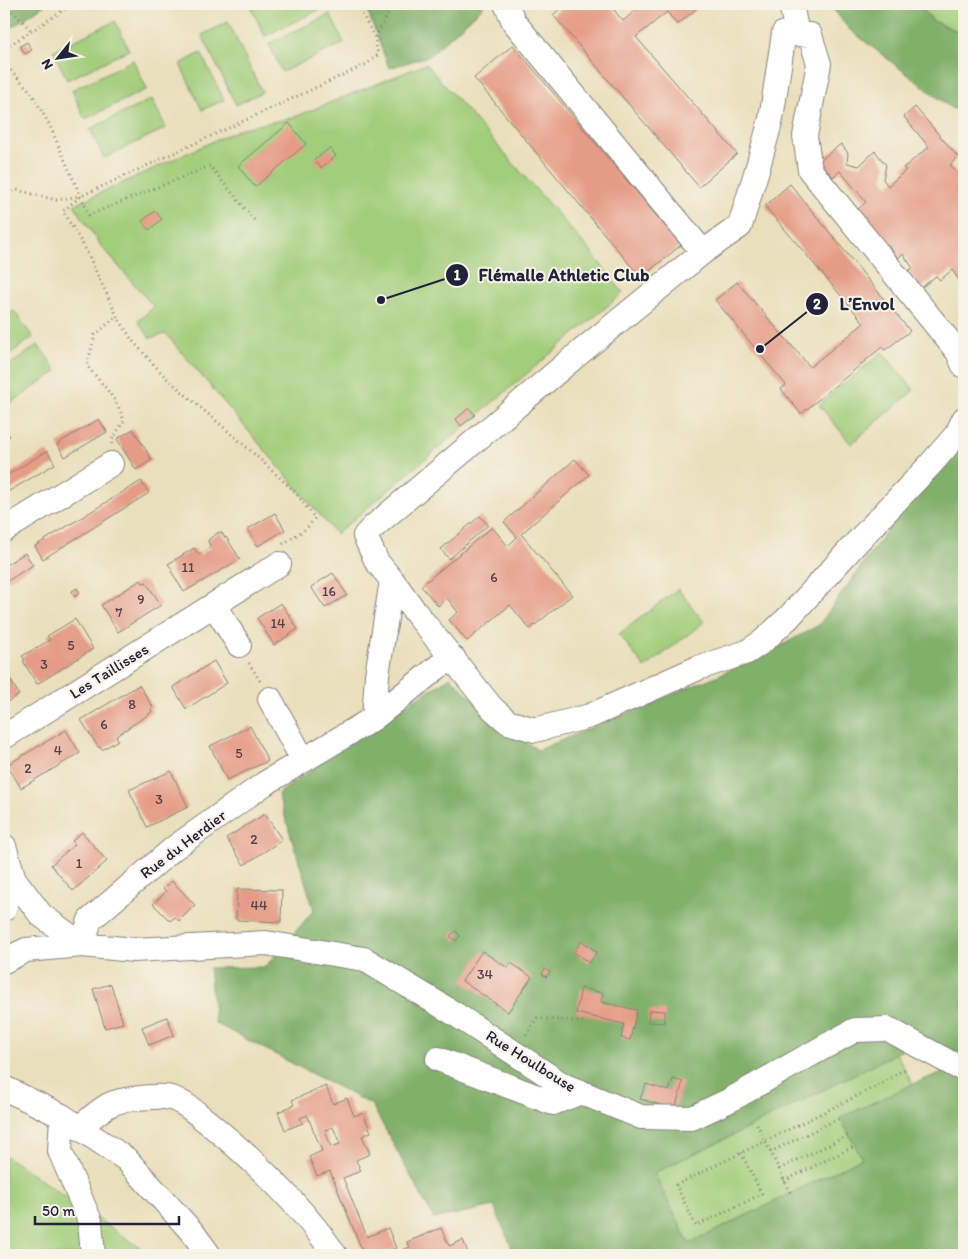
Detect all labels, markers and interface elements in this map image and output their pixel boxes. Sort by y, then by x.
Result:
north arrow [32,32,82,82]
text: N [37,56,57,73]
callout: Flémalle Athletic Club [444,259,660,292]
text: Flémalle Athletic Club [479,264,649,286]
text: 1 [454,266,461,284]
callout: L’Envol [805,287,905,320]
text: L’Envol [839,293,896,315]
text: 2 [813,295,821,313]
house number: 11 [182,559,195,576]
house number: 6 [490,569,498,586]
house number: 16 [322,583,336,600]
house number: 9 [137,591,145,608]
house number: 7 [116,604,123,621]
house number: 14 [271,615,286,632]
house number: 5 [67,637,75,654]
street label: Les Taillisses [66,639,152,703]
house number: 3 [40,656,48,673]
house number: 8 [128,696,136,713]
house number: 6 [100,716,108,733]
house number: 4 [54,742,63,759]
house number: 5 [235,745,243,762]
house number: 2 [24,760,32,777]
house number: 3 [155,791,163,808]
street label: Rue du Herdier [136,805,230,882]
house number: 2 [250,831,258,848]
house number: 1 [76,855,83,872]
house number: 44 [251,897,268,914]
house number: 34 [477,966,494,983]
street label: Rue Houlbouse [483,1026,579,1096]
scale bar [35,1194,179,1226]
text: 50 m [42,1202,75,1220]

